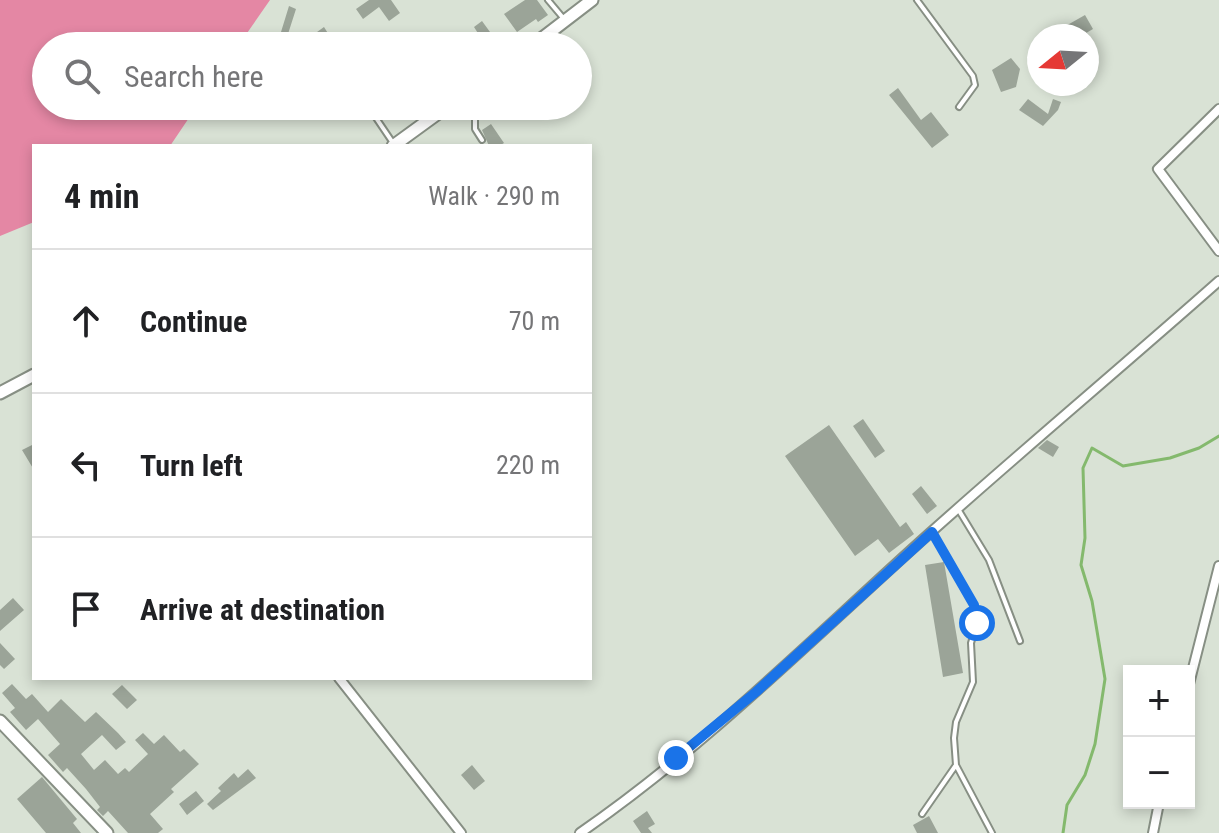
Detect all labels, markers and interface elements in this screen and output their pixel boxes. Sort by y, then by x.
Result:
north arrow [1027,24,1099,96]
search box [32,32,592,120]
icon: search [60,54,104,98]
text: Search here [124,59,264,94]
text: 4 min [64,176,140,216]
text: Walk · 290 m [428,181,560,211]
icon: ahead [64,299,108,343]
text: Continue [140,304,247,339]
text: 70 m [509,306,560,336]
icon: left [64,443,108,487]
text: Turn left [140,448,243,483]
text: 220 m [496,450,560,480]
icon: arrive [64,587,108,631]
text: Arrive at destination [140,592,385,627]
route start [959,605,995,641]
map controls [1123,665,1195,809]
button: + [1123,665,1195,737]
button: − [1123,737,1195,809]
route end [658,740,694,776]

